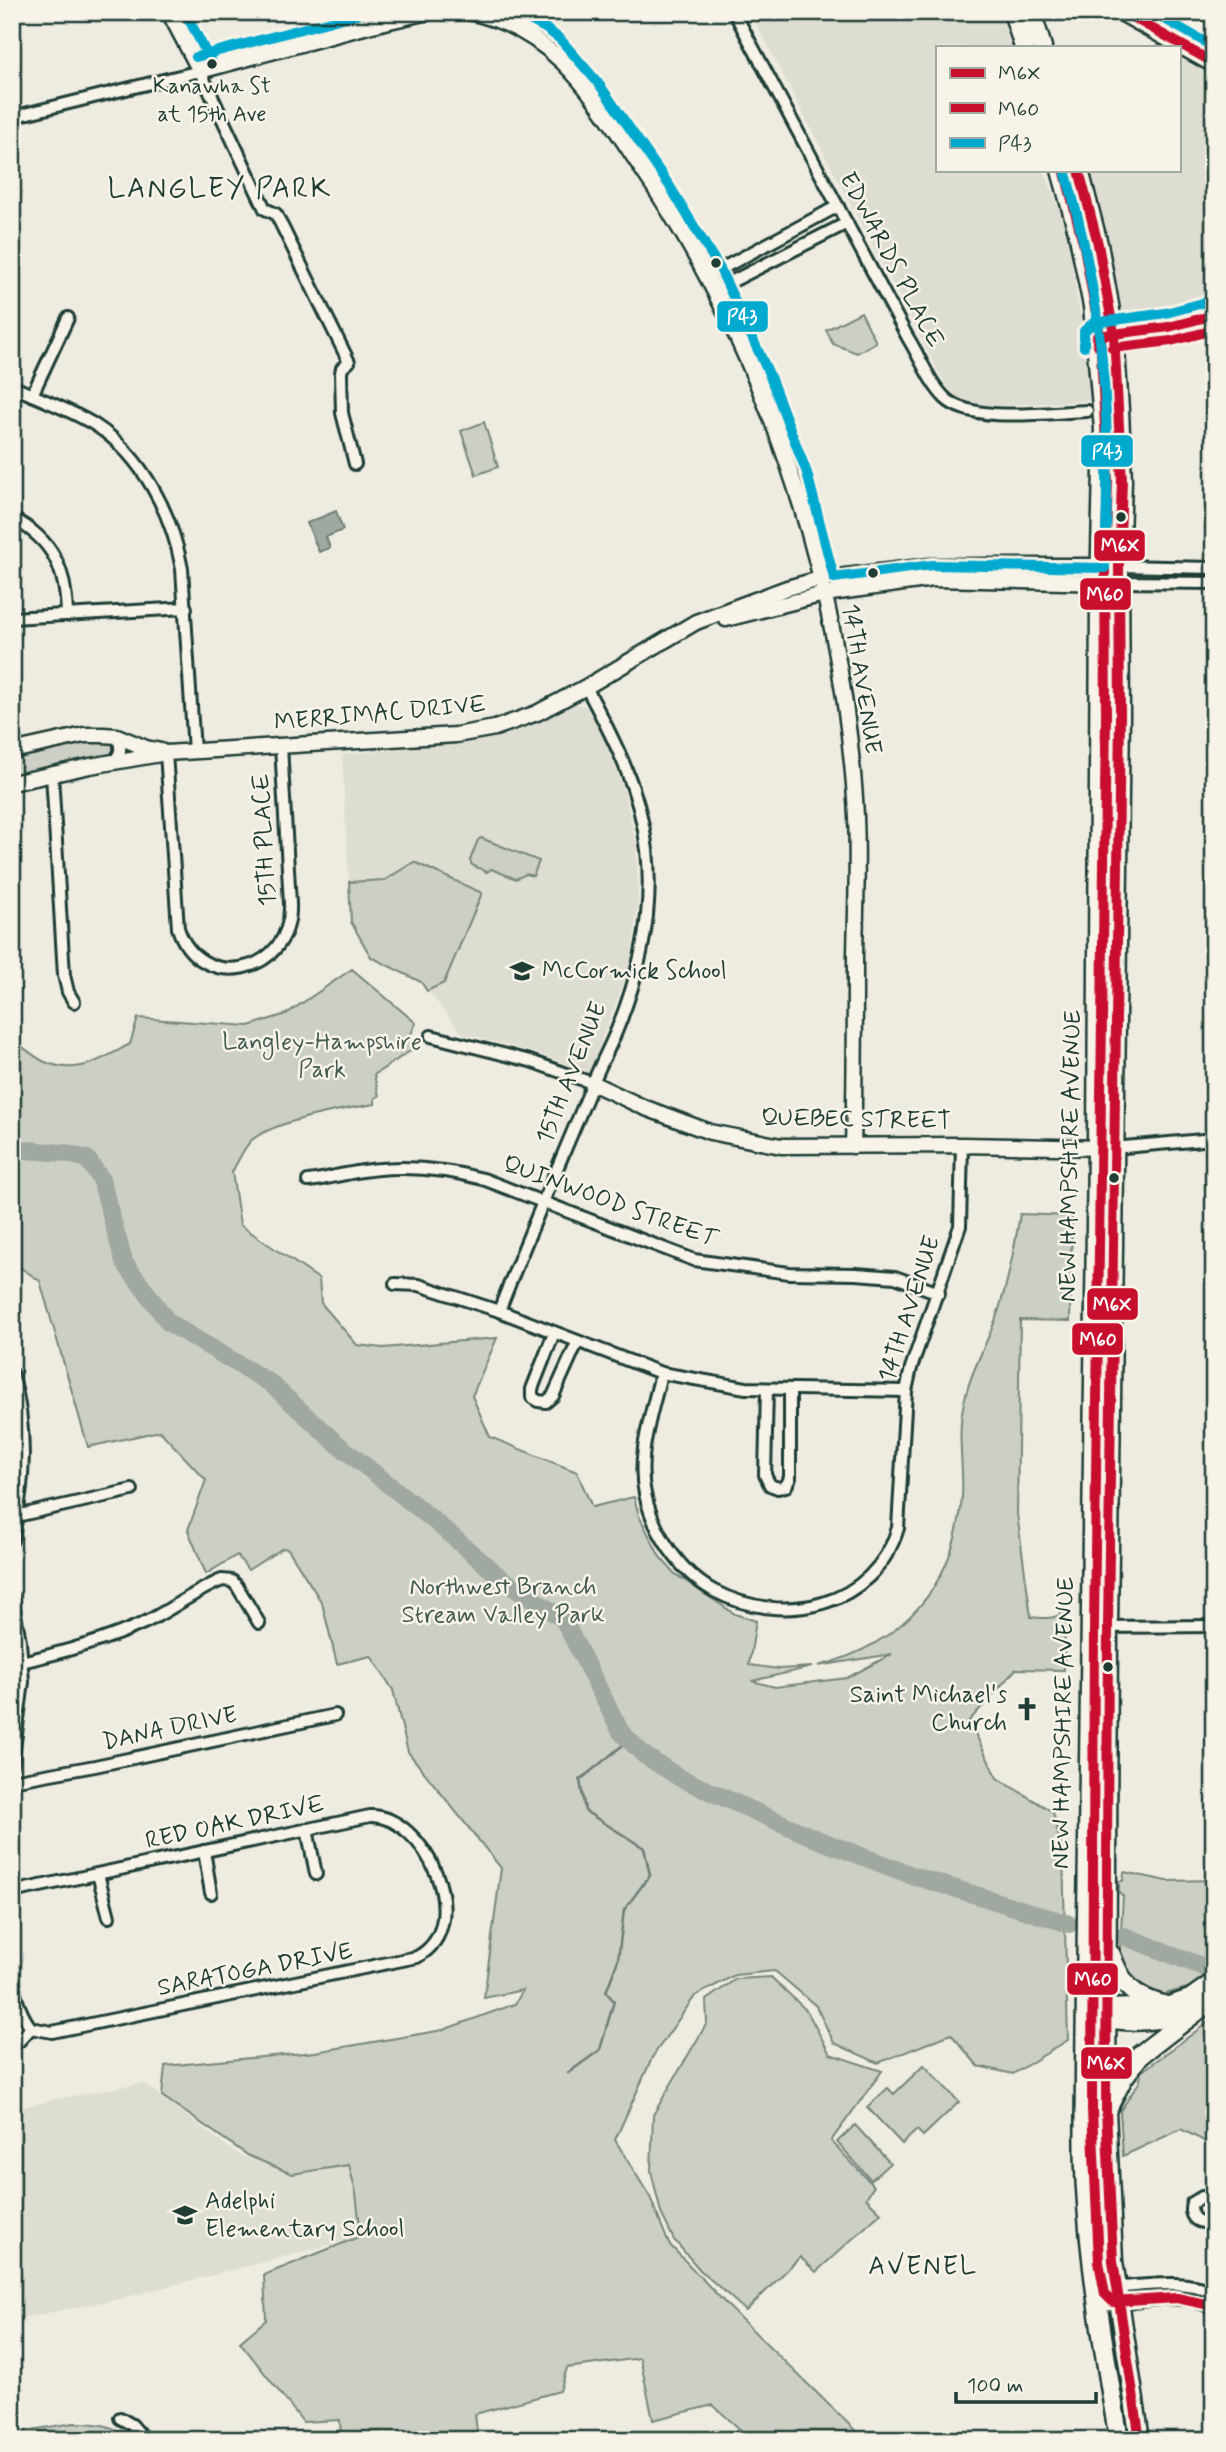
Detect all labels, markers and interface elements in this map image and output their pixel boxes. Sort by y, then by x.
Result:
legend [936,46,1180,172]
marker: Kanawha St at 15th Ave [205,57,219,71]
text: M6X [998,60,1040,88]
place label: Kanawha St at 15th Ave [153,73,271,129]
text: M60 [998,96,1039,124]
text: P43 [998,130,1032,158]
street label: EDWARDS PLACE [832,167,950,353]
district label: LANGLEY PARK [108,171,332,208]
unlabelled marker [709,256,723,270]
line badge: P43 [716,300,769,333]
text: P43 [727,305,757,330]
line badge: P43 [1080,434,1134,468]
text: P43 [1092,440,1122,465]
unlabelled marker [1114,510,1128,524]
line badge: M6X [1093,529,1146,562]
text: M6X [1101,534,1139,559]
unlabelled marker [866,566,880,580]
line badge: M60 [1079,577,1132,611]
text: M60 [1086,583,1124,608]
street label: 14TH AVENUE [834,602,888,756]
street label: MERRIMAC DRIVE [273,689,487,739]
street label: 15TH PLACE [246,773,284,907]
place label: McCormick School [542,956,727,987]
school or university icon: McCormick School [508,957,536,985]
street label: 15TH AVENUE [530,998,614,1148]
street label: NEW HAMPSHIRE AVENUE [1053,1009,1089,1302]
park label: Langley-Hampshire Park [222,1027,422,1086]
street label: QUEBEC STREET [761,1103,951,1137]
street label: QUINWOOD STREET [498,1149,722,1255]
unlabelled marker [1107,1171,1121,1185]
street label: 14TH AVENUE [872,1232,948,1386]
line badge: M6X [1086,1287,1139,1321]
text: M6X [1093,1293,1131,1318]
line badge: M60 [1071,1322,1124,1356]
text: M60 [1079,1328,1117,1353]
park label: Northwest Branch Stream Valley Park [401,1572,605,1631]
street label: NEW HAMPSHIRE AVENUE [1046,1576,1082,1869]
unlabelled marker [1101,1660,1115,1674]
place label: Saint Michael's Church [850,1680,1007,1739]
church icon: Saint Michael's Church [1013,1695,1041,1723]
street label: DANA DRIVE [100,1700,240,1758]
street label: RED OAK DRIVE [143,1789,327,1857]
street label: SARATOGA DRIVE [155,1936,355,2004]
line badge: M60 [1066,1962,1119,1996]
text: M60 [1074,1968,1112,1993]
line badge: M6X [1080,2046,1133,2080]
text: M6X [1087,2052,1125,2077]
place label: Adelphi Elementary School [205,2186,404,2245]
school or university icon: Adelphi Elementary School [171,2201,199,2229]
district label: AVENEL [868,2250,978,2284]
scale bar [956,2361,1096,2405]
text: 100 m [967,2372,1023,2400]

